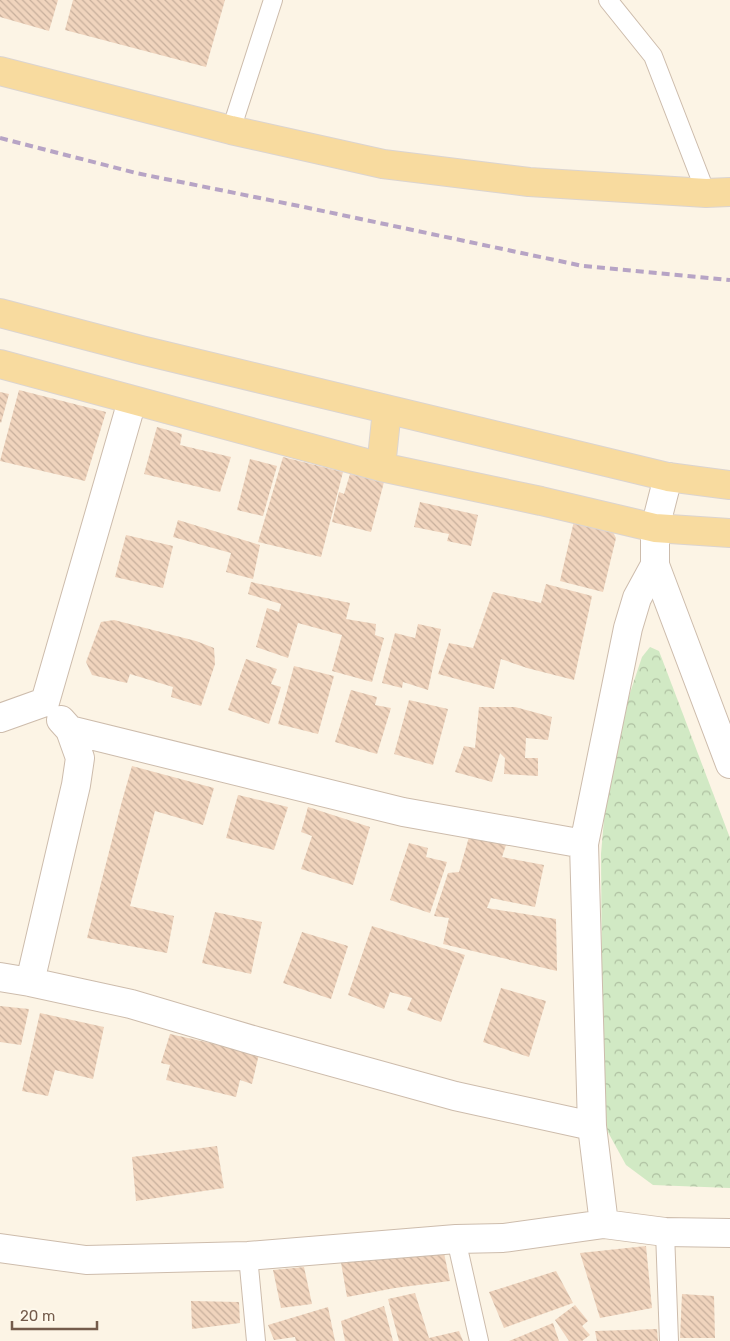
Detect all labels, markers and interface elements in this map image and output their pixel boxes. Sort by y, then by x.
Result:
scale bar [12,1298,98,1330]
text: 20 m [20,1307,55,1325]

